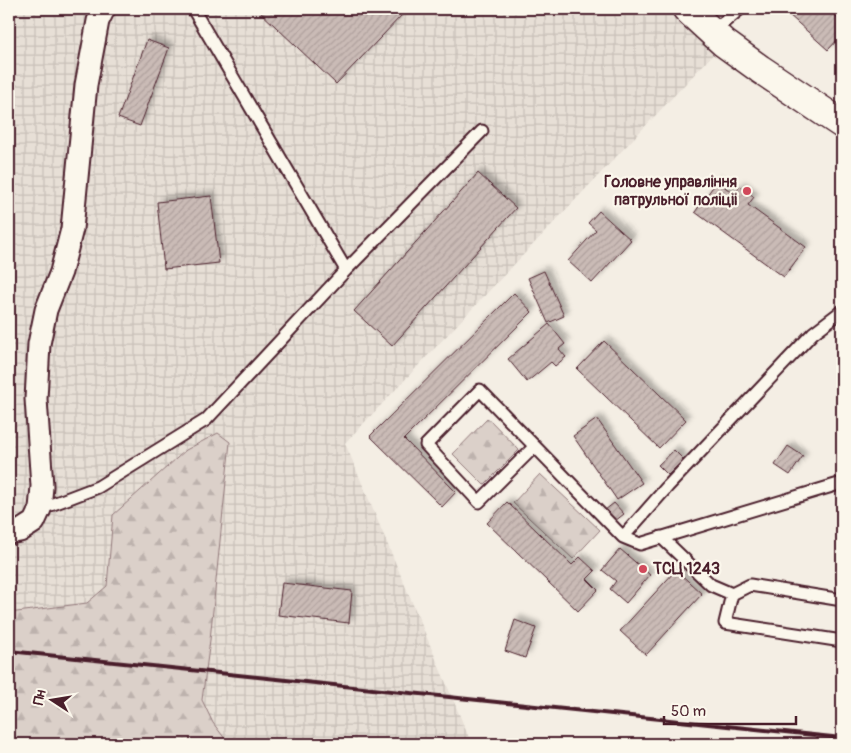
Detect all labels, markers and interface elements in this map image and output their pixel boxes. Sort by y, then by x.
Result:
place label: Головне управління патрульної поліціі [604,172,737,210]
marker: Головне управління патрульної поліціі [741,185,753,197]
place label: ТСЦ 1243 [652,559,720,579]
marker: ТСЦ 1243 [637,563,649,575]
north arrow [28,676,78,726]
text: Пн [30,688,50,707]
scale bar [664,693,796,725]
text: 50 m [671,702,706,721]

